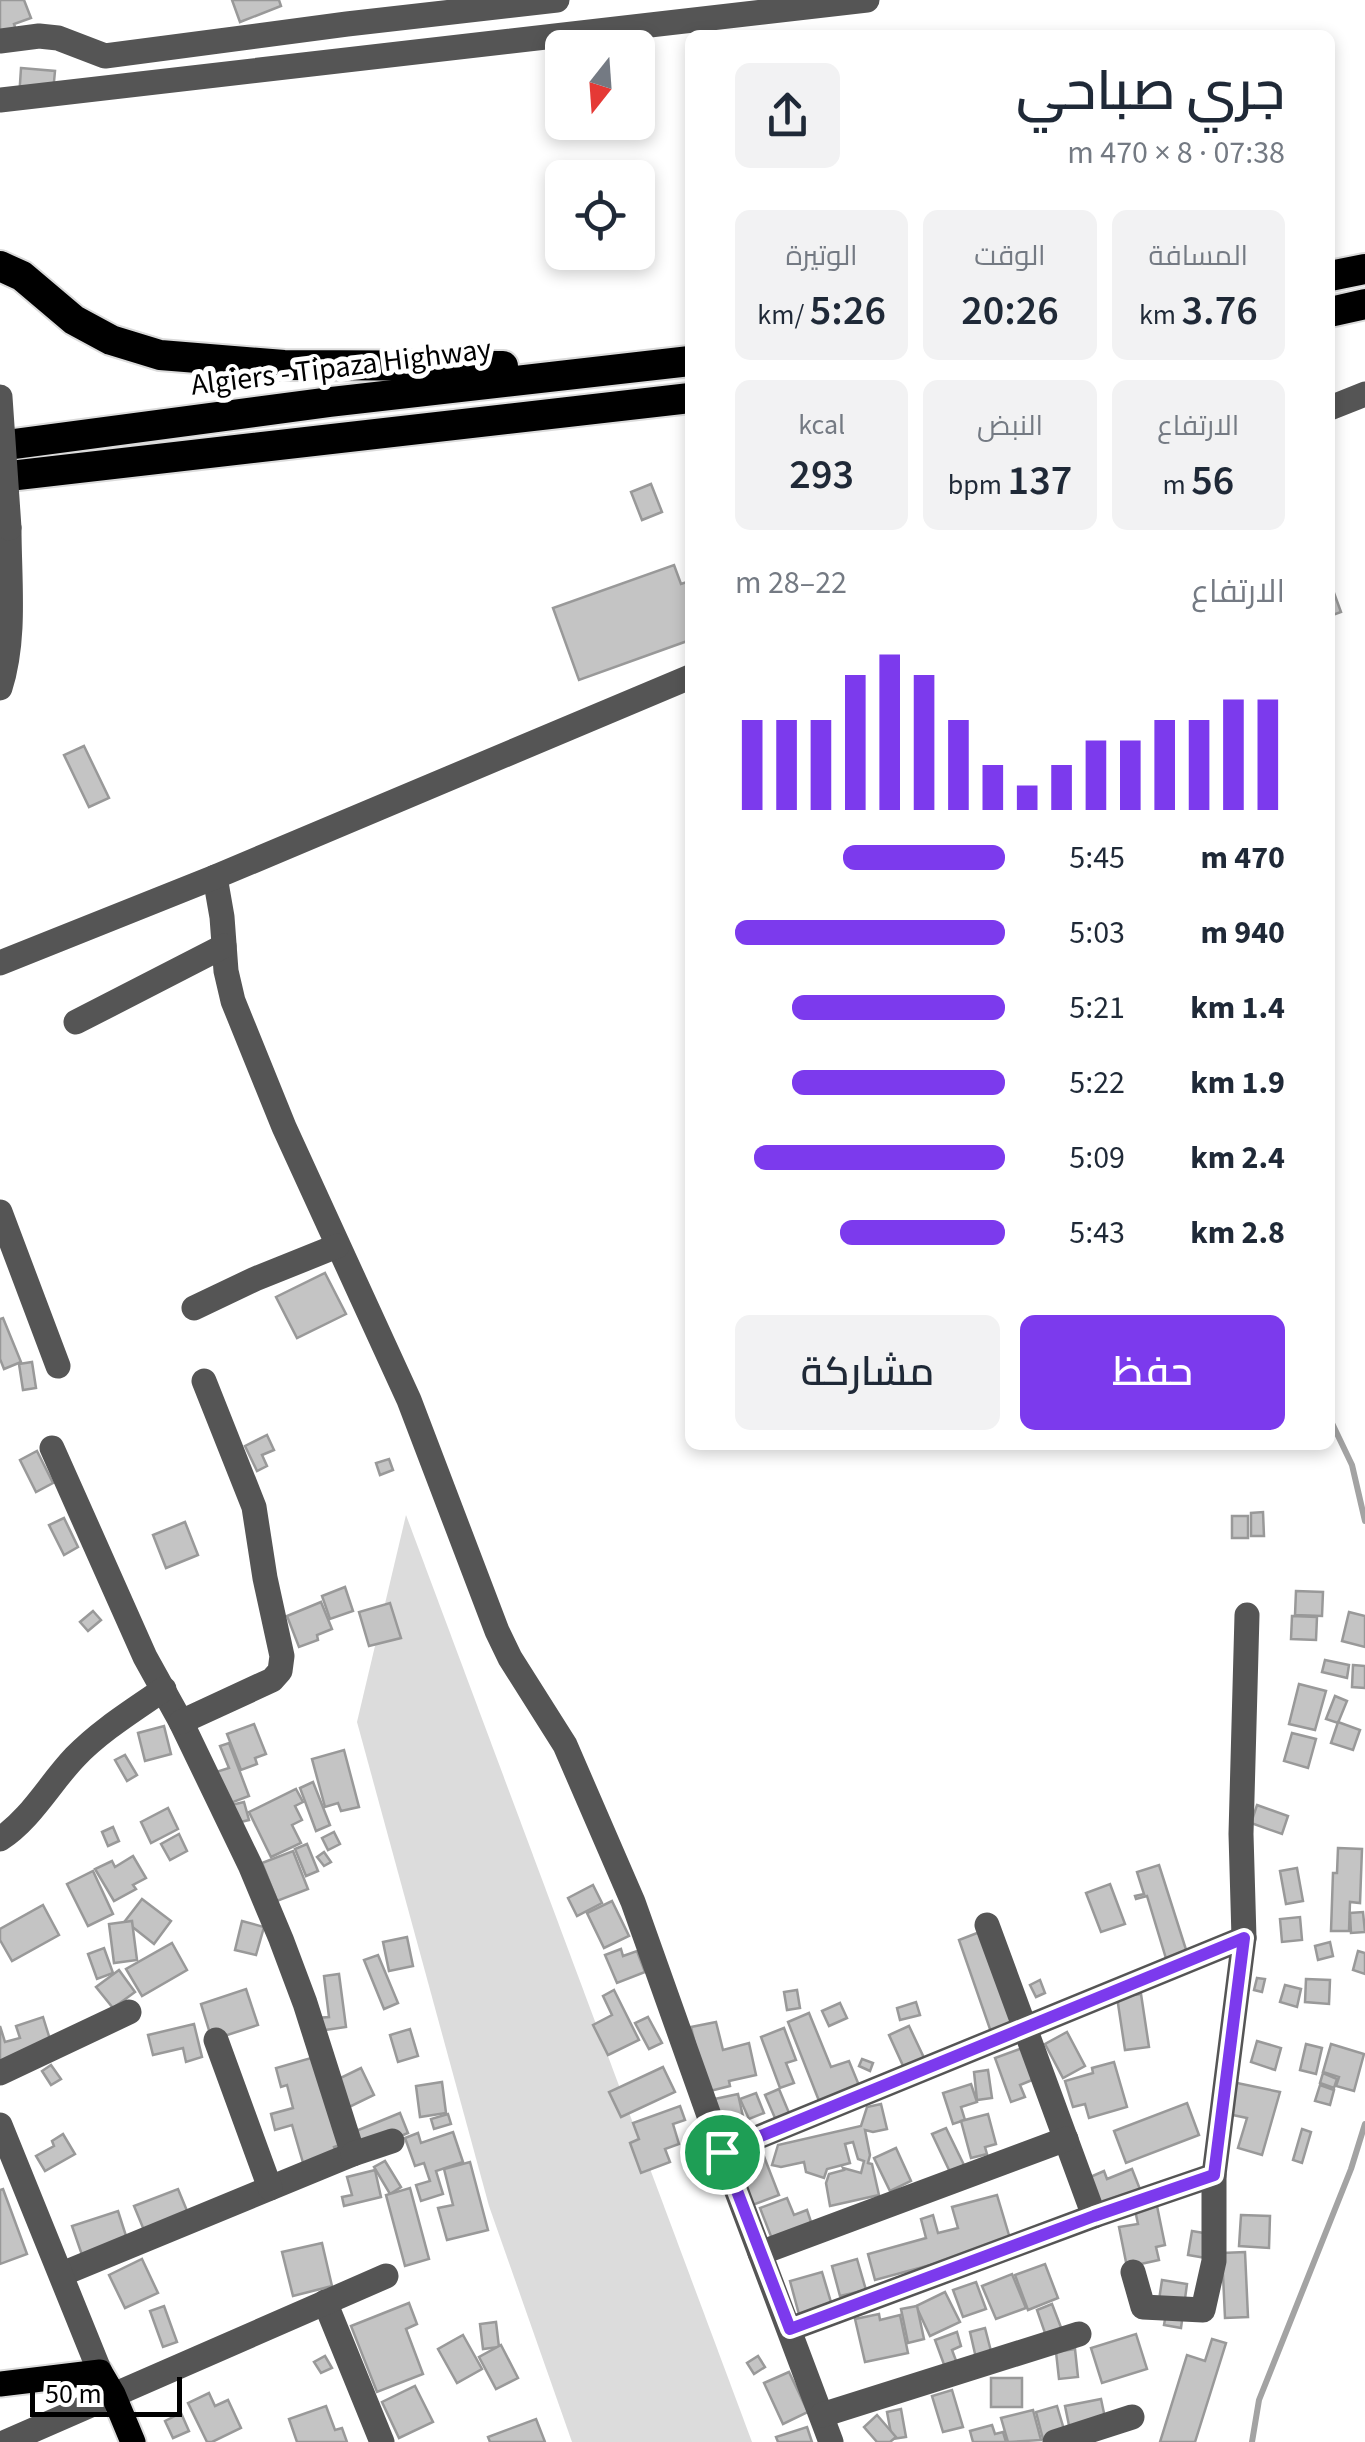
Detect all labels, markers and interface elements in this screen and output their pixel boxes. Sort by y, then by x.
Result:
north arrow [545,30,655,140]
map controls [545,30,655,270]
text: جري صباحي [1016,53,1285,131]
button: share [735,63,840,168]
text: 07:38 · 8 × 470 m [1067,130,1285,176]
button: locate [545,160,655,270]
text: الوتيرة [786,236,858,276]
text: الوقت [974,236,1046,276]
text: المسافة [1149,236,1248,276]
text: 5:26 [810,281,886,341]
text: 20:26 [961,281,1059,341]
text: 3.76 [1182,281,1258,341]
text: /km [757,295,810,335]
text: km [1139,295,1182,335]
street label: Algiers - Tipaza Highway [188,327,494,407]
text: kcal [798,405,845,445]
text: النبض [977,406,1043,446]
text: الارتفاع [1157,406,1239,446]
text: 293 [789,445,854,505]
text: 137 [1008,451,1072,511]
text: 56 [1191,451,1234,511]
text: bpm [948,465,1008,505]
text: m [1162,465,1191,505]
text: 22–28 m [735,560,847,606]
text: الارتفاع [1191,569,1285,615]
text: 5:45 [1069,835,1125,881]
text: 470 m [1200,835,1285,881]
text: 5:03 [1069,910,1125,956]
text: 940 m [1200,910,1285,956]
text: 5:21 [1069,985,1125,1031]
text: 1.4 km [1190,985,1285,1031]
text: 5:22 [1069,1060,1125,1106]
text: 1.9 km [1190,1060,1285,1106]
text: 5:09 [1069,1135,1125,1181]
text: 2.4 km [1190,1135,1285,1181]
text: 5:43 [1069,1210,1125,1256]
text: 2.8 km [1190,1210,1285,1256]
button: مشاركة [735,1315,1000,1430]
button: حفظ [1020,1315,1285,1430]
pin [680,2110,765,2195]
icon: arrive [695,2125,750,2180]
scale bar [30,2372,182,2416]
text: 50 m [45,2374,102,2414]

